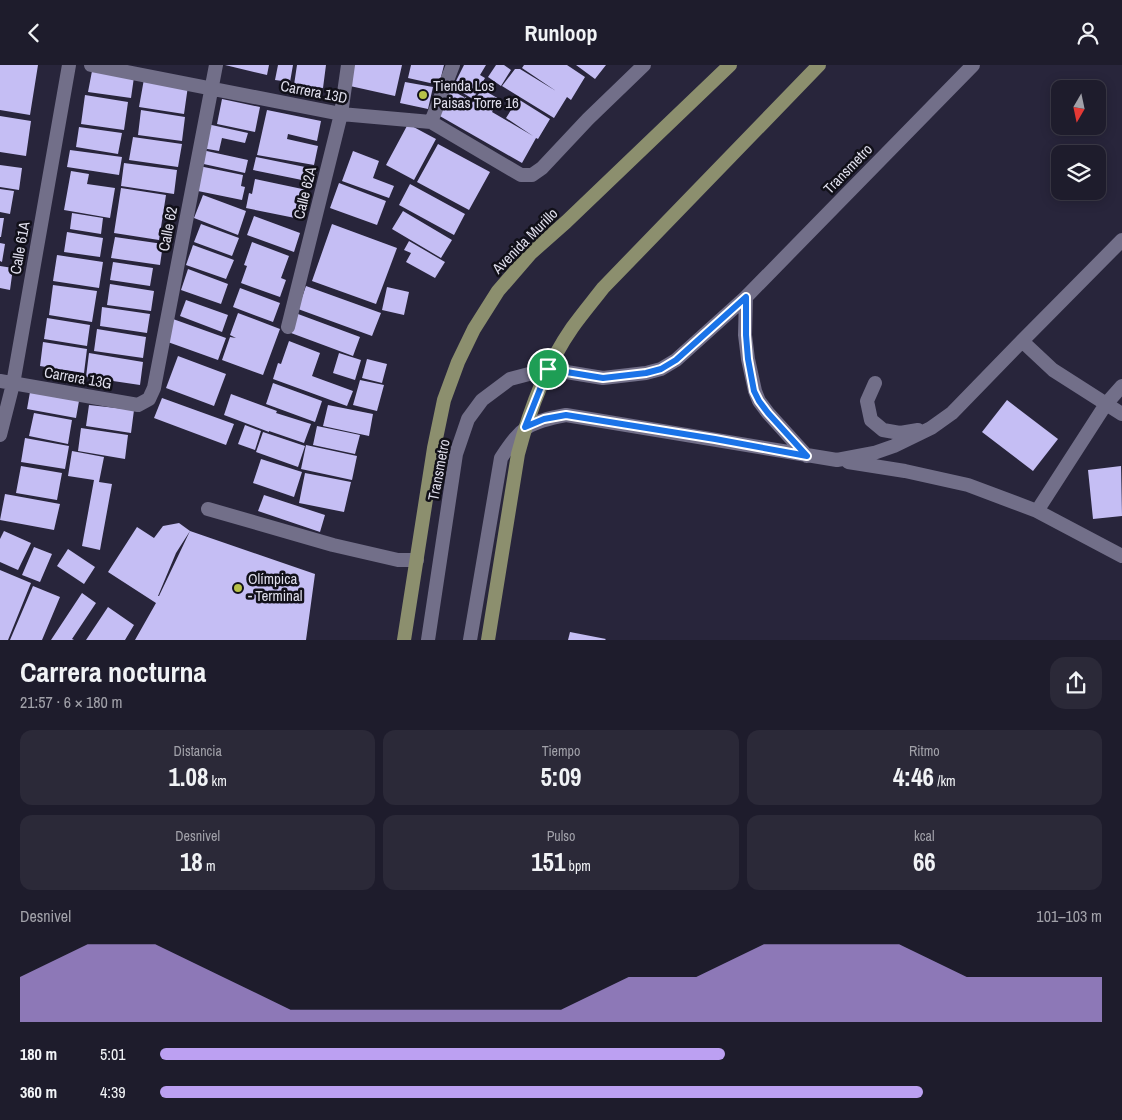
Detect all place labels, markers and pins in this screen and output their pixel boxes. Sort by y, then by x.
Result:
place label: Tienda Los Paisas Torre 16 [433,75,519,113]
marker: Tienda Los Paisas Torre 16 [417,89,429,101]
pin [527,348,569,390]
place label: Olímpica - Terminal [248,568,302,606]
marker: Olímpica - Terminal [232,582,244,594]

